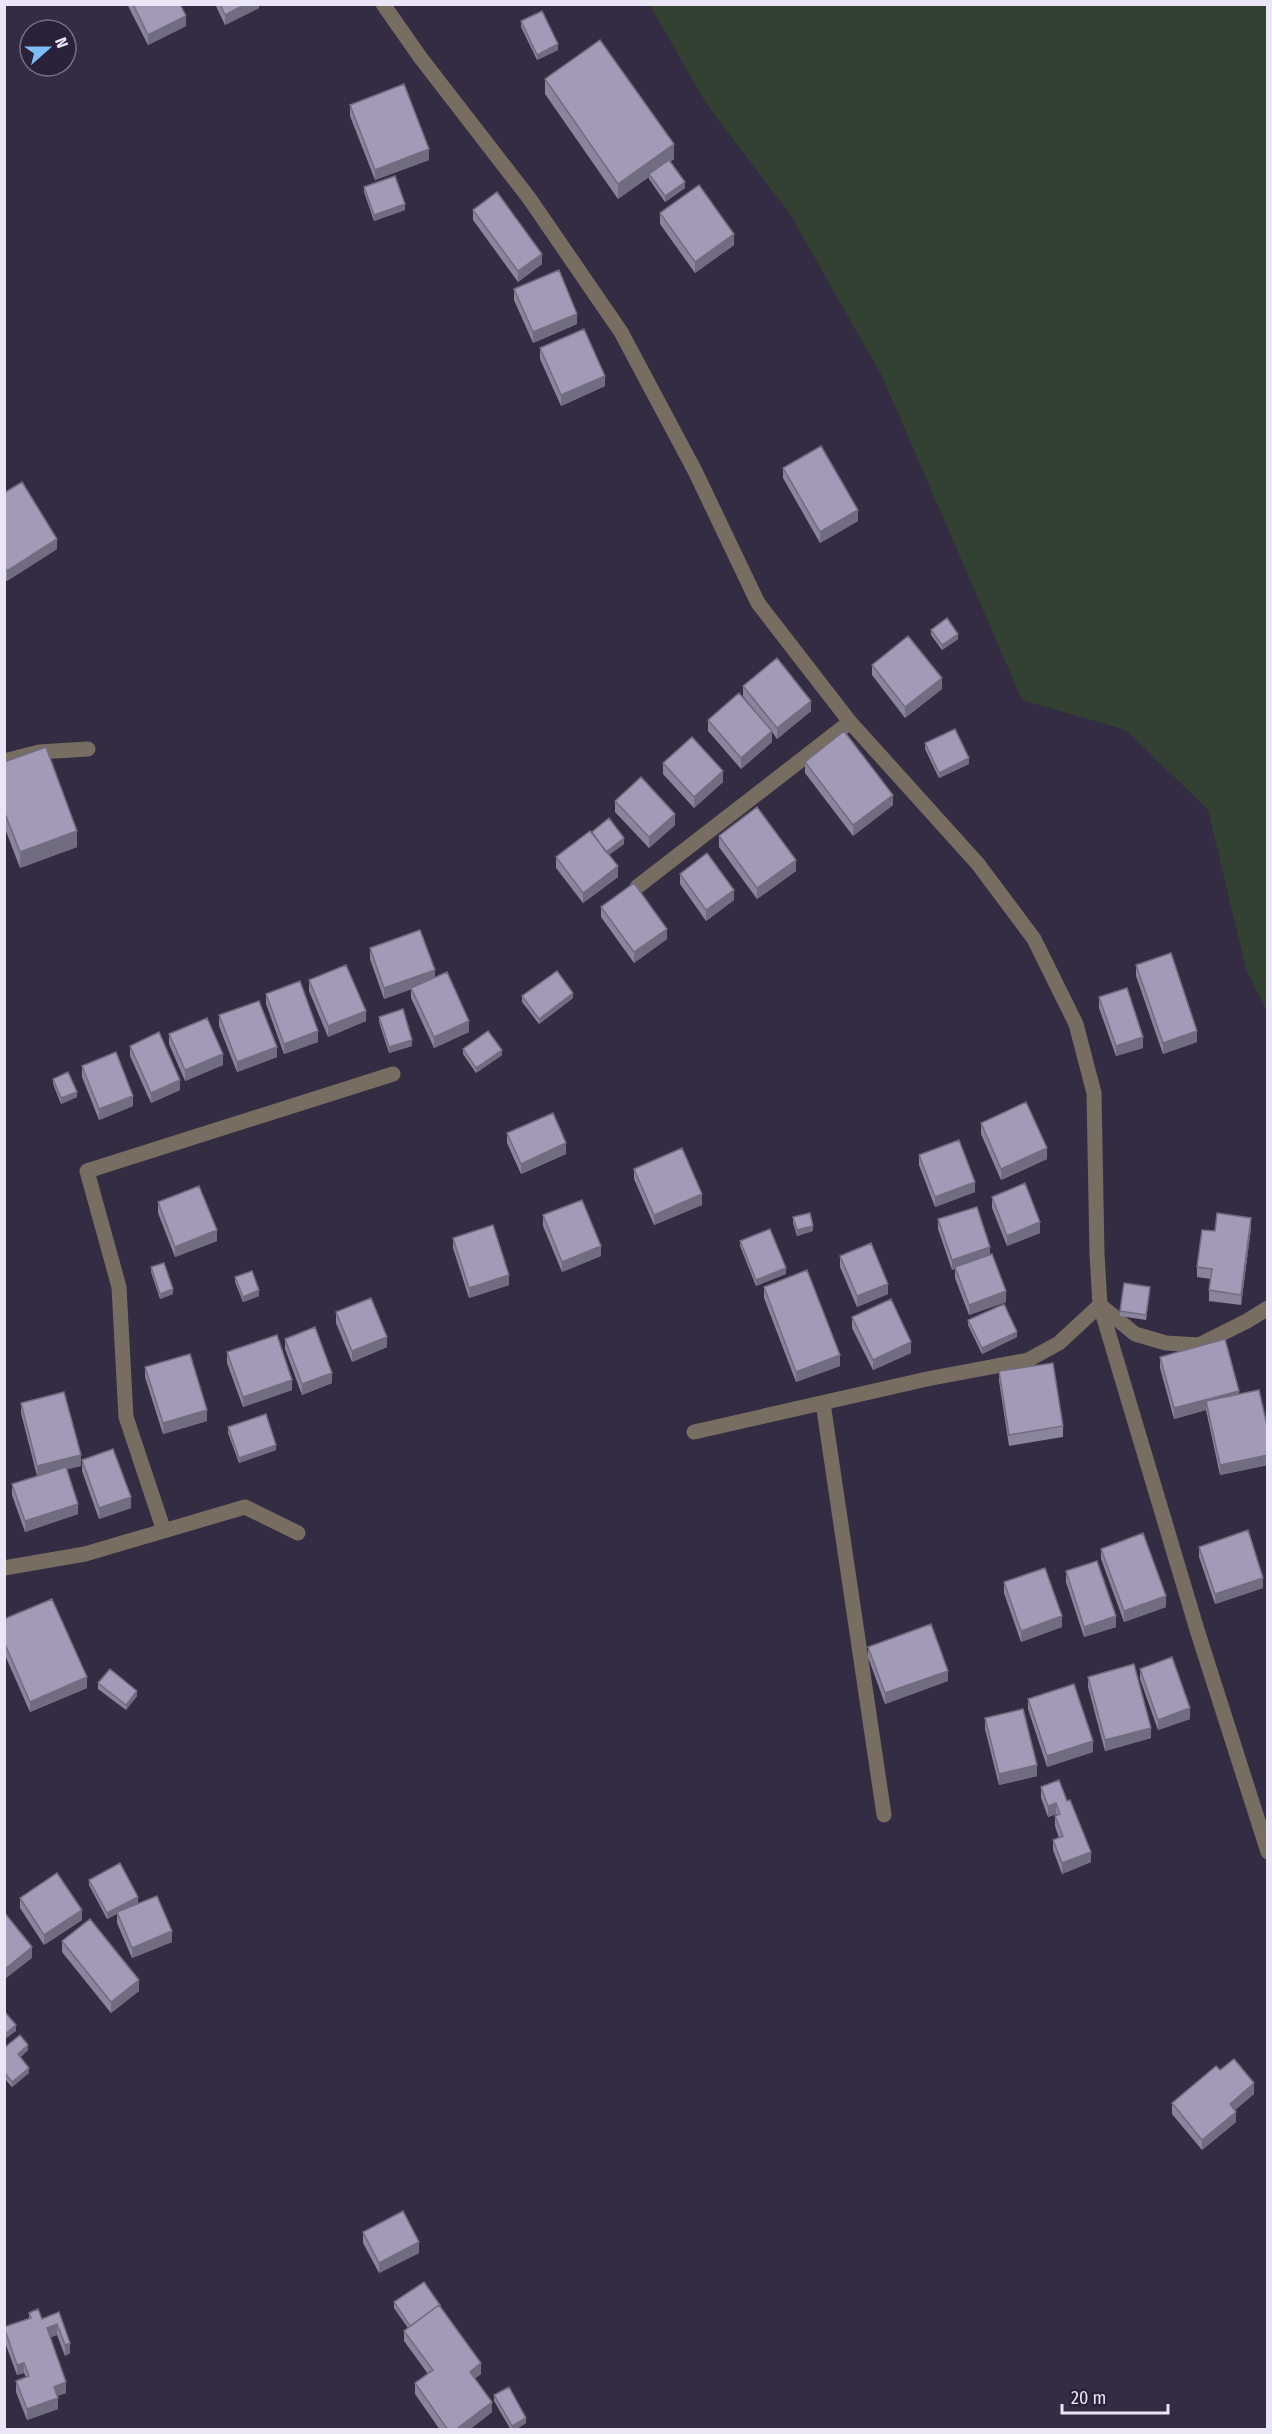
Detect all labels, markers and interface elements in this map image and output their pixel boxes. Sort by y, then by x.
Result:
north arrow [18,18,78,78]
text: N [51,35,72,51]
scale bar [1062,2377,1168,2415]
text: 20 m [1071,2387,1106,2409]

